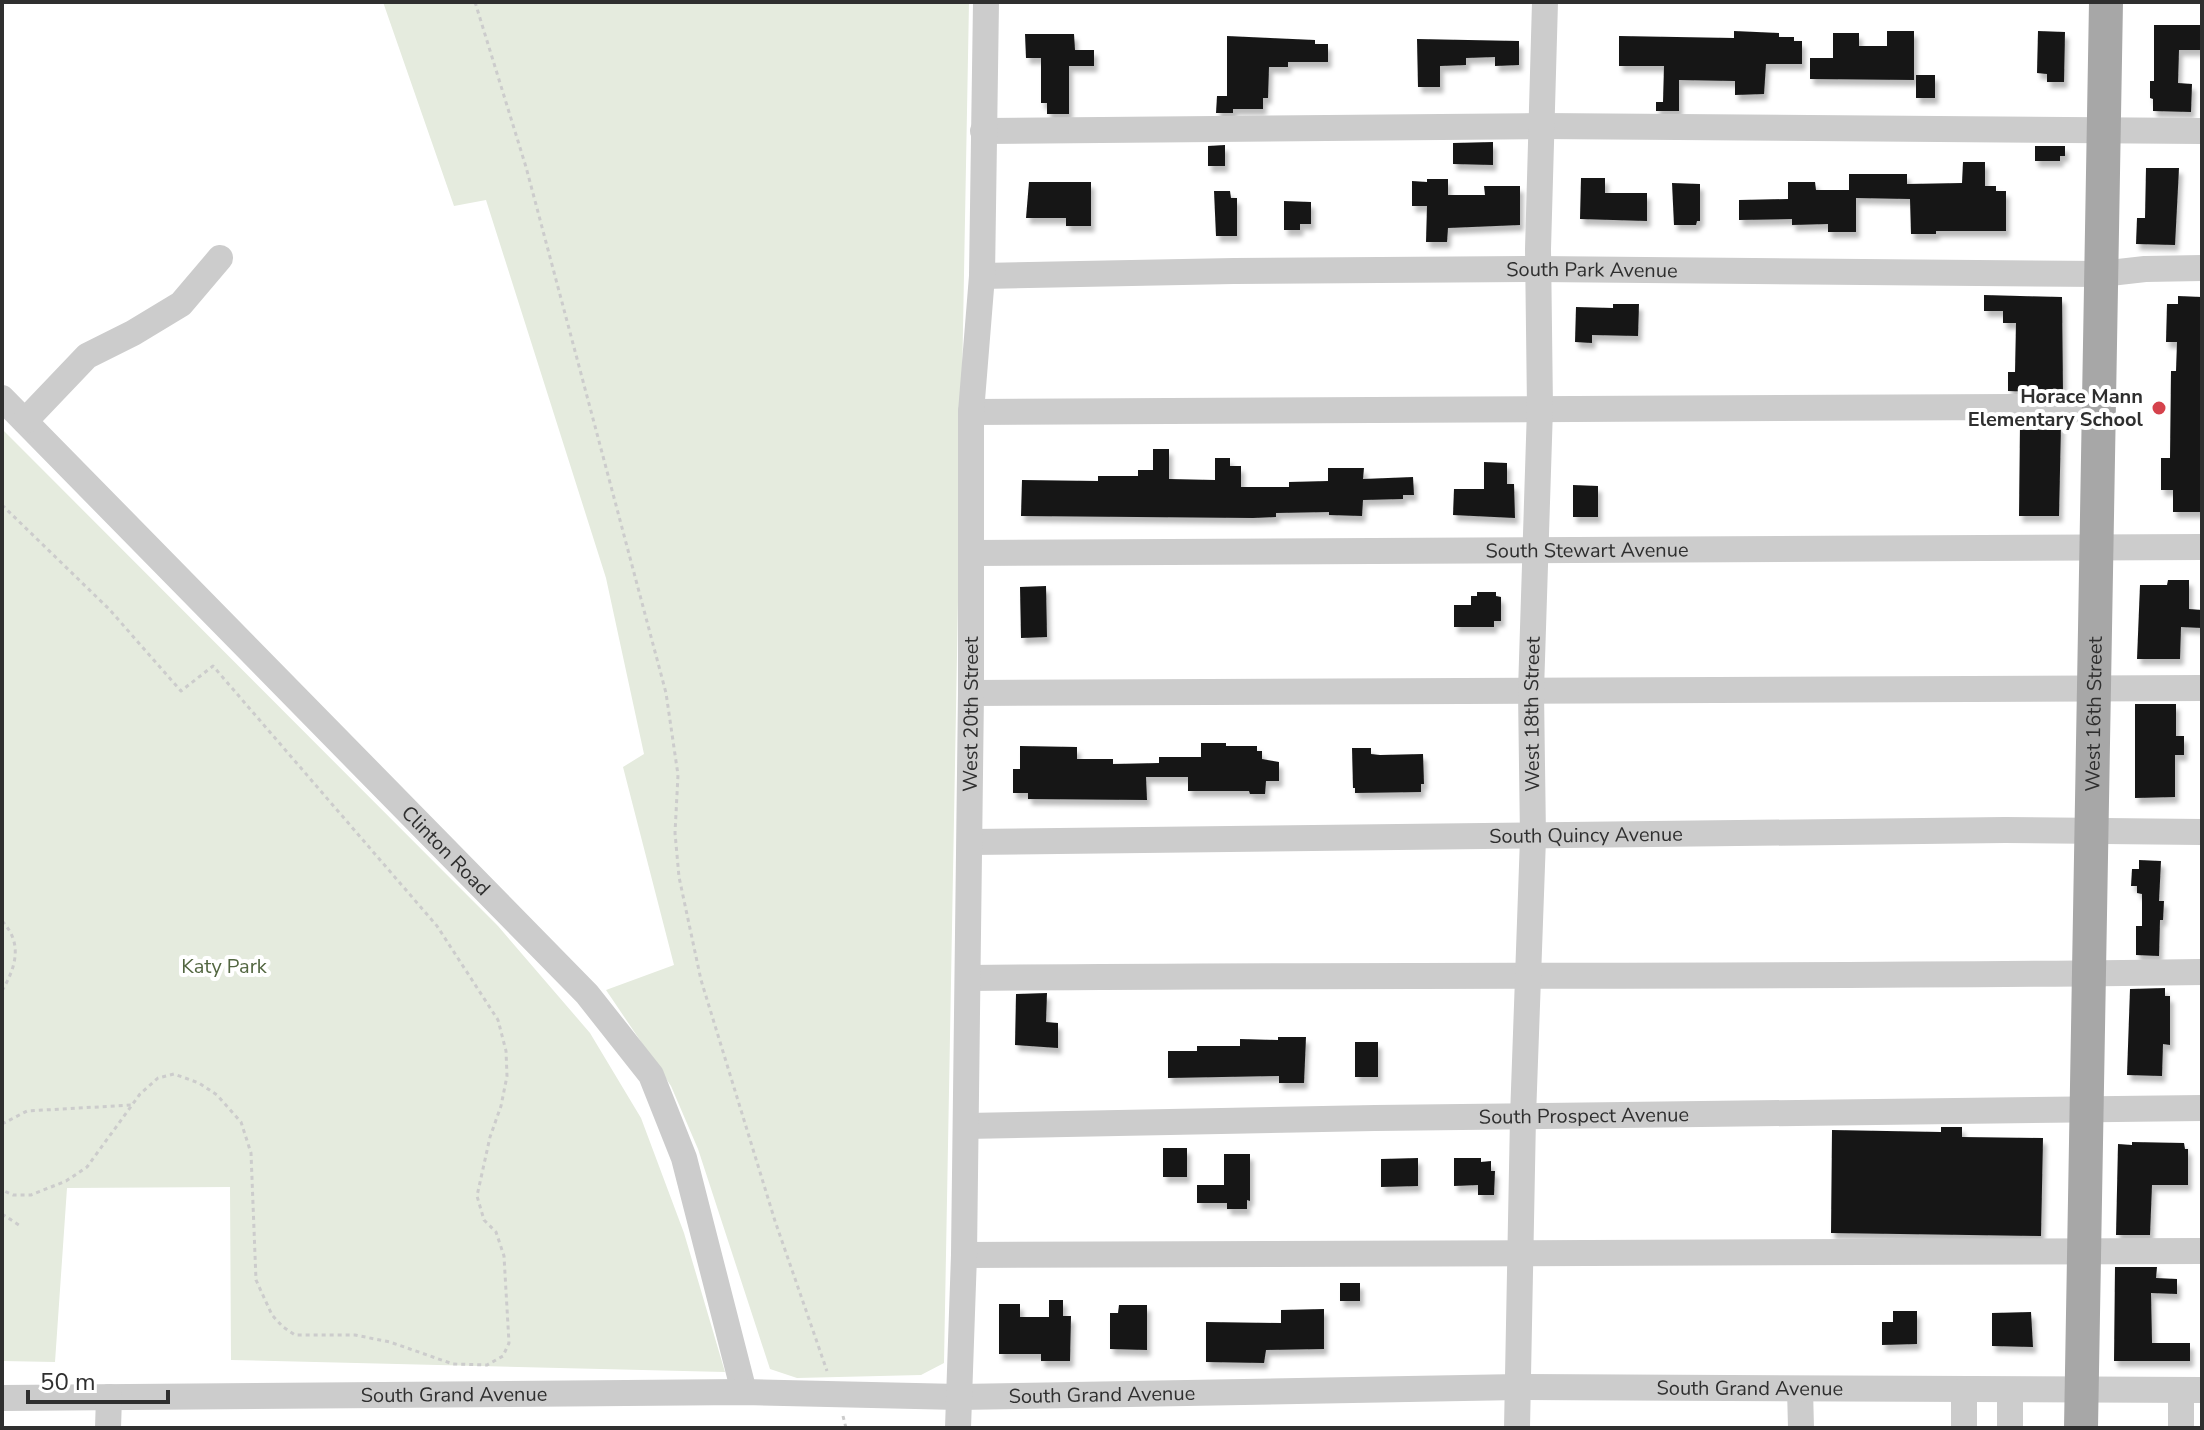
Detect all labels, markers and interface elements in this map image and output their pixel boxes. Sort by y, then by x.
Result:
street label: South Park Avenue [1506,256,1678,284]
place label: Horace Mann Elementary School [1968,383,2144,433]
marker: Horace Mann Elementary School [2150,399,2168,417]
street label: South Stewart Avenue [1485,537,1689,564]
street label: West 18th Street [1518,635,1547,792]
street label: West 16th Street [2079,635,2109,792]
street label: West 20th Street [957,636,985,792]
street label: Clinton Road [395,800,496,902]
street label: South Quincy Avenue [1489,821,1683,850]
park label: Katy Park [181,953,268,980]
street label: South Prospect Avenue [1479,1101,1689,1131]
scale bar [28,1354,168,1404]
text: 50 m [40,1366,96,1398]
street label: South Grand Avenue [1656,1375,1843,1402]
street label: South Grand Avenue [1008,1380,1195,1410]
street label: South Grand Avenue [361,1381,547,1409]

